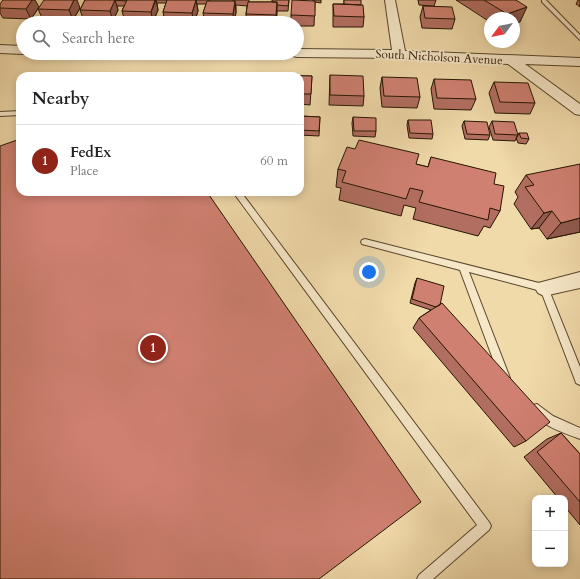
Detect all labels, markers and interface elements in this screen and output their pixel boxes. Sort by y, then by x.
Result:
north arrow [484,12,520,48]
search box [16,16,304,60]
icon: search [30,27,52,49]
text: Search here [62,28,135,48]
street label: South Nicholson Avenue [375,46,503,68]
text: Nearby [32,87,89,110]
text: FedEx [70,142,111,162]
text: 1 [42,152,48,170]
text: 60 m [260,152,288,170]
text: Place [70,162,98,180]
your location [359,262,379,282]
pin: 1 [140,333,166,363]
map controls [532,495,568,567]
button: + [532,495,568,531]
button: − [532,531,568,567]

